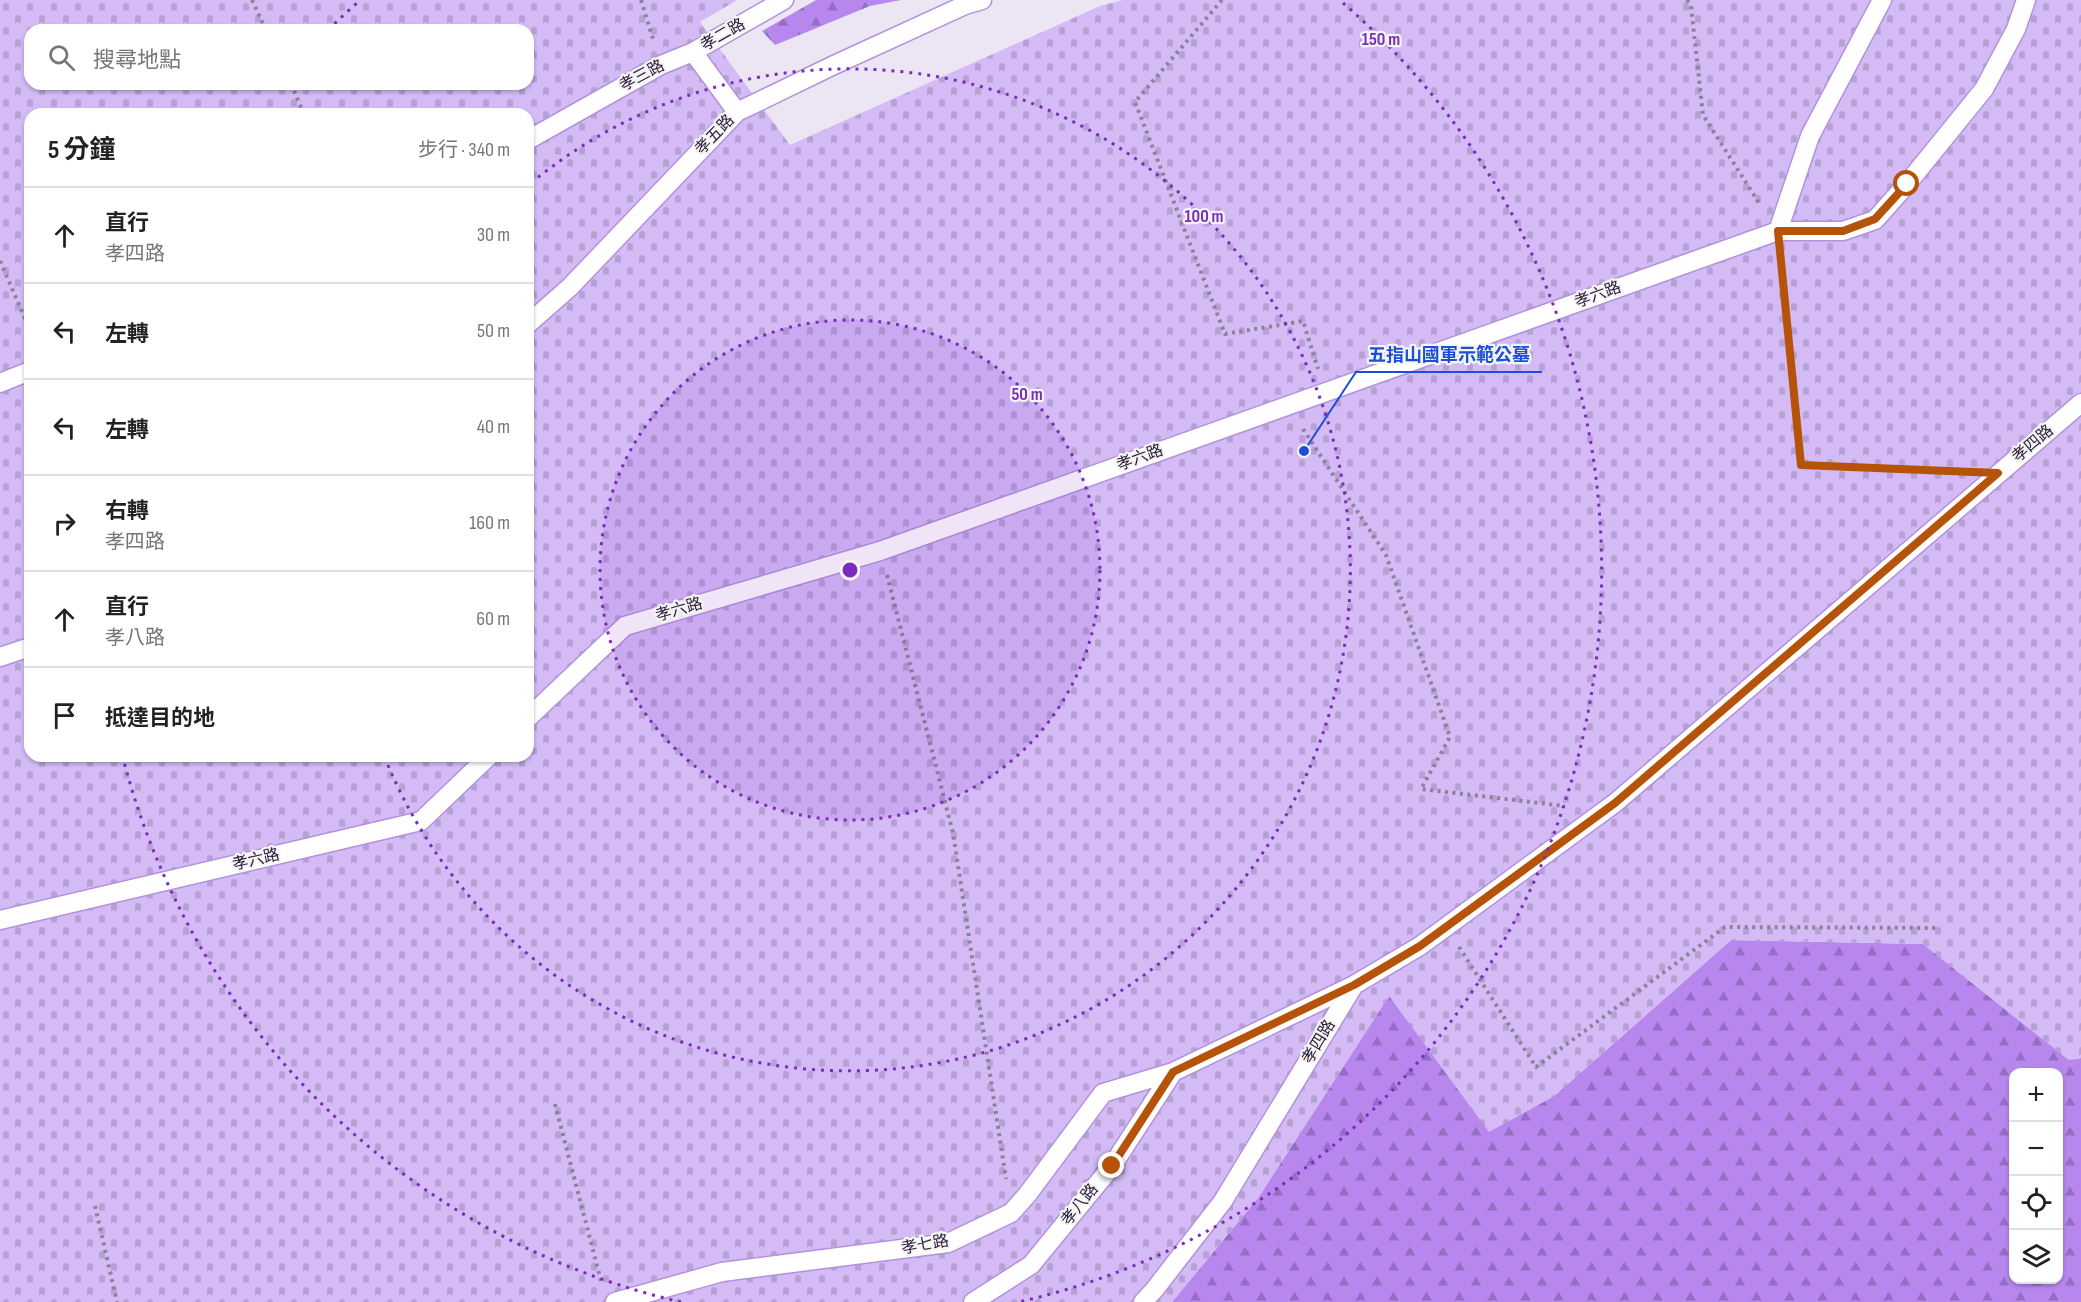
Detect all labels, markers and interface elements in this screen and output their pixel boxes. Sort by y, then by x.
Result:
street label: 孝二路 [697,15,749,55]
search box [24,24,534,90]
text: 150 m [1362,29,1400,50]
icon: search [45,41,78,74]
text: 搜尋地點 [93,47,181,74]
street label: 孝三路 [616,56,668,96]
street label: 孝五路 [691,111,739,159]
text: 5 分鐘 [48,135,115,166]
text: 步行 · 340 m [418,138,510,162]
route start [1893,170,1919,196]
text: 100 m [1185,206,1224,227]
text: 直行 [105,210,149,237]
icon: ahead [48,219,81,252]
text: 30 m [477,223,510,247]
text: 孝四路 [105,242,165,266]
street label: 孝六路 [1572,278,1624,312]
icon: left [48,315,81,348]
text: 50 m [477,319,510,343]
text: 左轉 [105,321,149,348]
callout: 五指山國軍示範公墓 [1356,336,1542,372]
text: 五指山國軍示範公墓 [1368,344,1530,366]
text: 50 m [1011,384,1043,405]
icon: left [48,411,81,444]
text: 40 m [477,415,510,439]
text: 左轉 [105,417,149,444]
street label: 孝四路 [2009,421,2057,467]
street label: 孝六路 [1114,441,1166,475]
text: 右轉 [105,498,149,525]
icon: right [48,507,81,540]
text: 160 m [469,511,510,535]
text: 孝四路 [105,530,165,554]
centre of rings [840,560,860,580]
text: 直行 [105,594,149,621]
street label: 孝六路 [653,594,705,626]
icon: ahead [48,603,81,636]
text: 60 m [476,607,510,631]
text: 孝八路 [105,626,165,650]
icon: arrive [48,699,81,732]
text: 抵達目的地 [105,705,215,732]
street label: 孝六路 [230,845,282,875]
street label: 孝四路 [1298,1017,1340,1067]
map controls [2009,1068,2063,1284]
button: + [2009,1068,2063,1122]
button: − [2009,1122,2063,1176]
route end [1098,1152,1124,1178]
button: locate [2009,1176,2063,1230]
street label: 孝八路 [1058,1180,1102,1230]
button: layers [2009,1230,2063,1284]
street label: 孝七路 [900,1231,950,1259]

